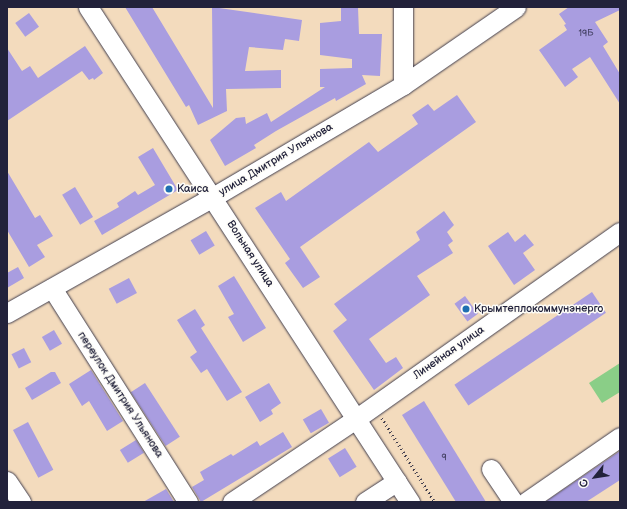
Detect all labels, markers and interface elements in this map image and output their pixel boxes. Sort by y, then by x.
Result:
house number: 19Б [579,29,593,39]
street label: улица Дмитрия Ульянова [217,121,335,199]
place label: Каиса [177,182,209,196]
marker: Каиса [164,184,174,194]
street label: Вольная улица [224,218,276,290]
place label: Крымтеплокоммунэнерго [474,302,603,316]
marker: Крымтеплокоммунэнерго [461,304,471,314]
street label: Линейная улица [411,324,487,382]
street label: переулок Дмитрия Ульянова [74,330,166,460]
house number: 9 [441,453,447,463]
north arrow [575,457,615,497]
text: С [577,477,592,490]

